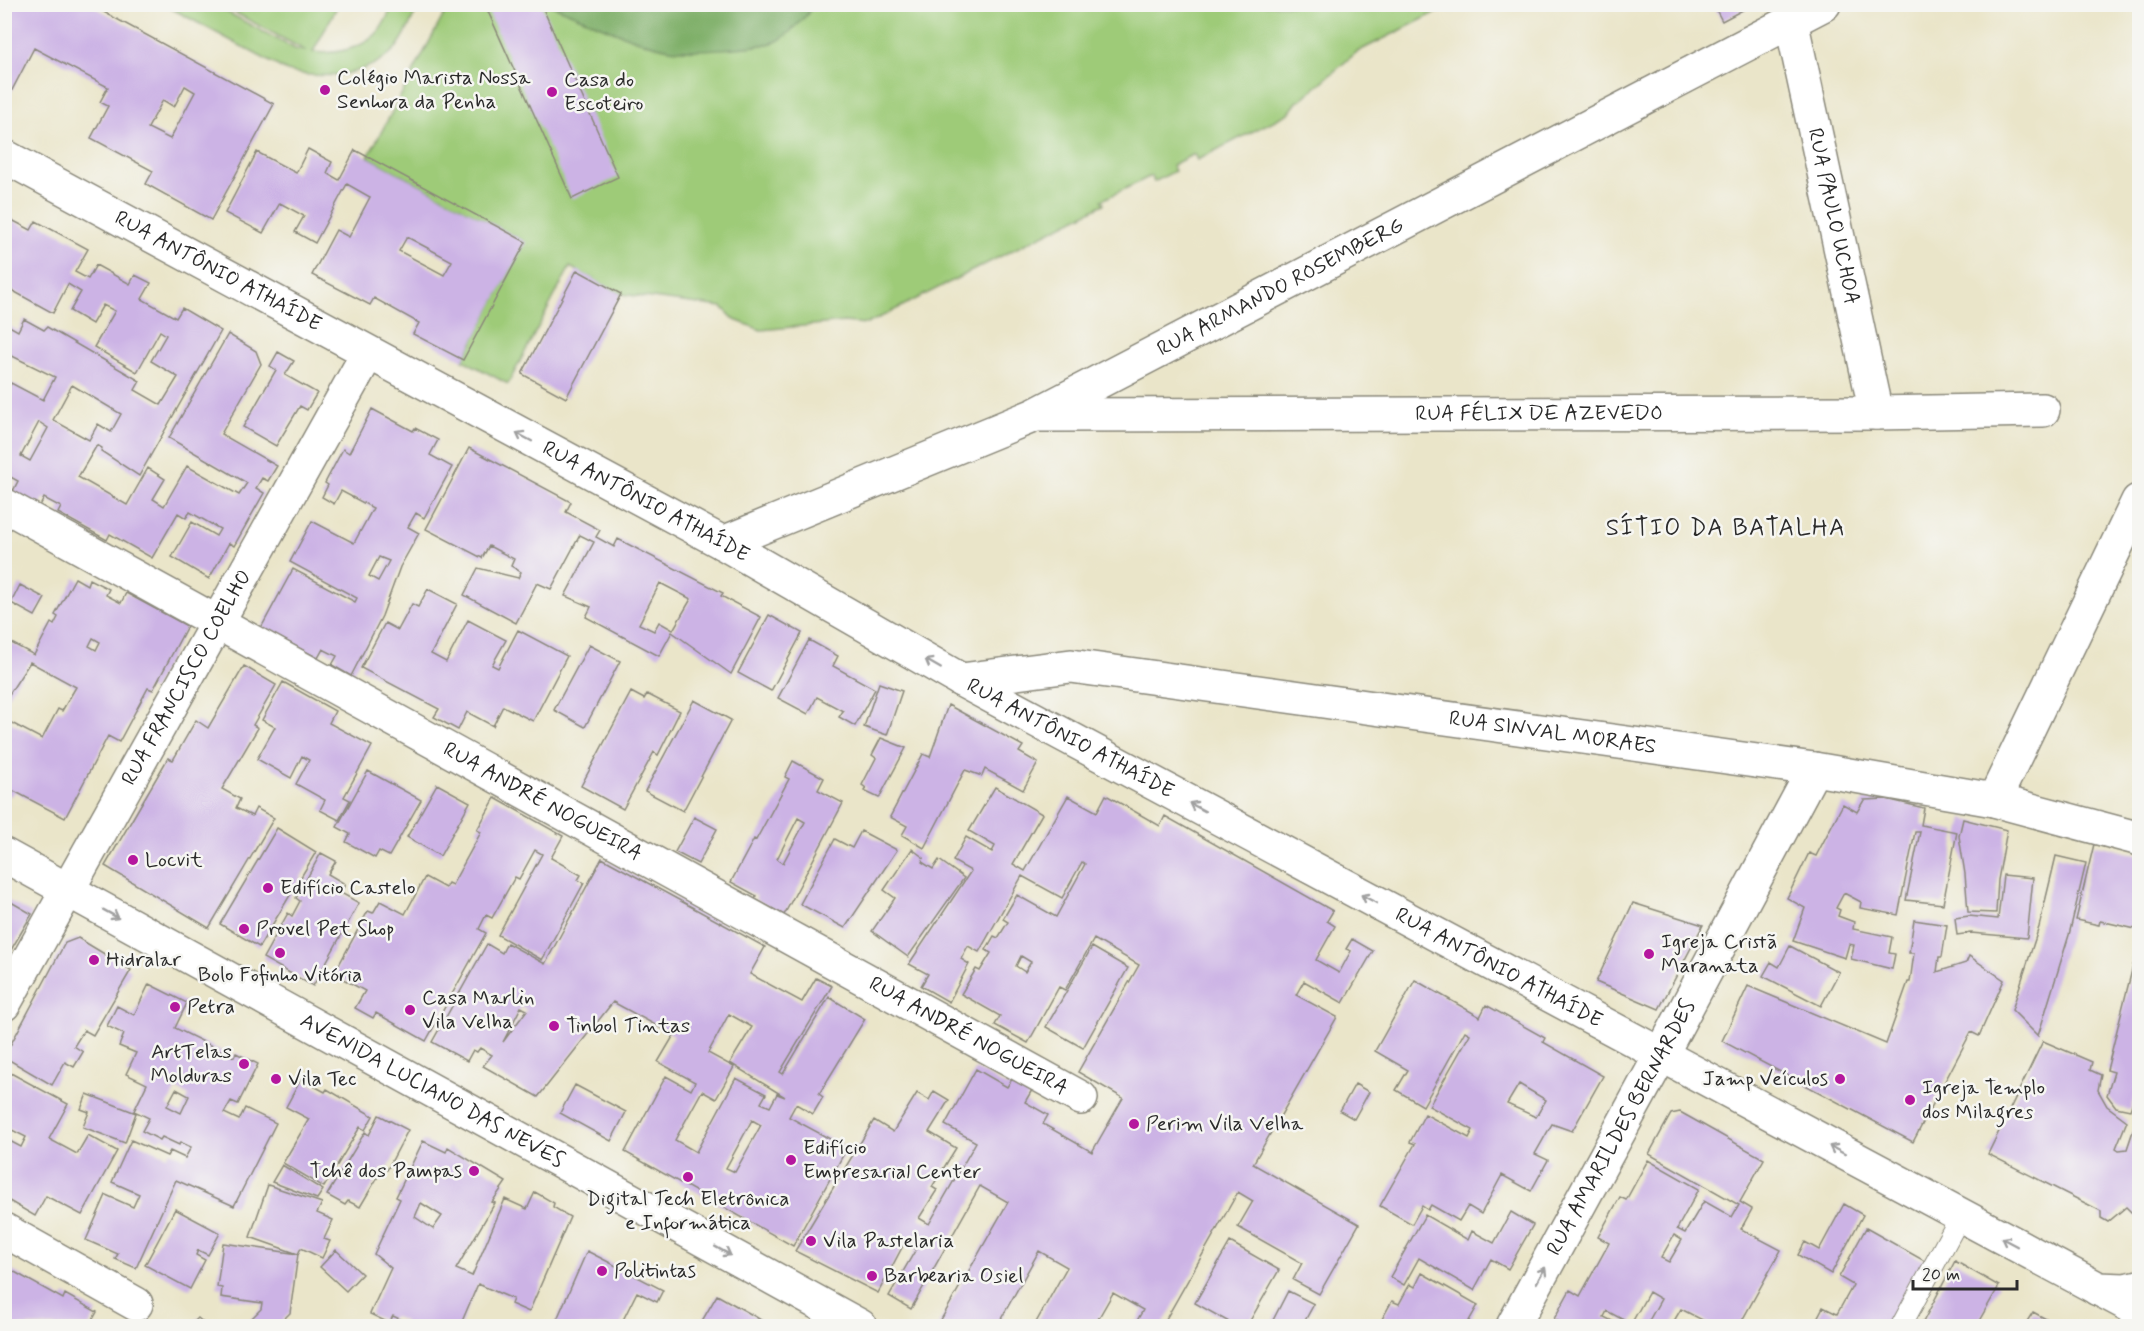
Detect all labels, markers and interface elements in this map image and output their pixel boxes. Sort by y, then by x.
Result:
place label: Colégio Marista Nossa Senhora da Penha [337,64,531,116]
place label: Casa do Escoteiro [564,66,643,118]
marker: Colégio Marista Nossa Senhora da Penha [318,83,332,97]
marker: Casa do Escoteiro [545,85,559,99]
street label: RUA PAULO UCHOA [1801,126,1866,307]
street label: RUA ANTÔNIO ATHAÍDE [110,204,326,338]
street label: RUA ARMANDO ROSEMBERG [1152,211,1409,363]
street label: RUA FÉLIX DE AZEVEDO [1415,400,1663,428]
one-way arrow [516,431,534,442]
street label: RUA ANTÔNIO ATHAÍDE [538,434,754,569]
district label: SÍTIO DA BATALHA [1606,512,1846,544]
street label: RUA FRANCISCO COELHO [115,565,258,790]
one-way arrow [925,658,942,670]
street label: RUA ANTÔNIO ATHAÍDE [962,672,1179,805]
street label: RUA SINVAL MORAES [1447,705,1658,761]
street label: RUA ANDRÉ NOGUEIRA [438,736,647,868]
one-way arrow [1189,801,1207,812]
place label: Locvit [145,846,203,874]
marker: Locvit [126,853,140,867]
place label: Edifício Castelo [280,874,415,902]
marker: Edifício Castelo [261,881,275,895]
one-way arrow [1361,893,1378,905]
street label: RUA ANTÔNIO ATHAÍDE [1390,901,1607,1035]
one-way arrow [102,908,119,920]
place label: Provel Pet Shop [256,915,395,943]
marker: Provel Pet Shop [237,922,251,936]
place label: Igreja Cristã Maranata [1661,928,1777,980]
place label: Hidralar [106,946,181,974]
marker: Bolo Fofinho Vitória [273,946,287,960]
marker: Igreja Cristã Maranata [1642,947,1656,961]
marker: Hidralar [87,953,101,967]
place label: Bolo Fofinho Vitória [198,961,362,989]
street label: RUA ANDRÉ NOGUEIRA [864,970,1073,1102]
place label: Casa Marlin Vila Velha [422,984,535,1036]
place label: Petra [187,993,235,1021]
street label: RUA AMARILDES BERNARDES [1540,994,1702,1261]
marker: Petra [168,1000,182,1014]
marker: Casa Marlin Vila Velha [403,1003,417,1017]
street label: AVENIDA LUCIANO DAS NEVES [295,1007,570,1175]
place label: Tinbol Tintas [566,1012,690,1040]
marker: Tinbol Tintas [547,1019,561,1033]
place label: ArtTelas Molduras [150,1038,232,1090]
marker: ArtTelas Molduras [237,1057,251,1071]
place label: Vila Tec [288,1065,357,1093]
place label: Jamp Veículos [1703,1065,1828,1093]
marker: Vila Tec [269,1072,283,1086]
marker: Jamp Veículos [1833,1072,1847,1086]
place label: Igreja Templo dos Milagres [1922,1074,2045,1128]
marker: Igreja Templo dos Milagres [1903,1093,1917,1107]
place label: Perim Vila Velha [1146,1110,1304,1138]
marker: Perim Vila Velha [1127,1117,1141,1131]
place label: Edifício Empresarial Center [803,1134,982,1186]
one-way arrow [1829,1144,1846,1156]
marker: Edifício Empresarial Center [784,1153,798,1167]
place label: Tchê dos Pampas [309,1157,462,1185]
marker: Tchê dos Pampas [467,1164,481,1178]
marker: Digital Tech Eletrônica e Informática [681,1170,695,1184]
place label: Digital Tech Eletrônica e Informática [586,1185,790,1239]
place label: Vila Pastelaria [823,1227,954,1255]
marker: Vila Pastelaria [804,1234,818,1248]
one-way arrow [2001,1236,2018,1248]
one-way arrow [714,1245,731,1257]
scale bar [1913,1253,2016,1291]
place label: Politintas [614,1257,696,1285]
place label: Barbearia Osiel [884,1262,1023,1290]
text: 20 m [1922,1263,1960,1287]
marker: Politintas [595,1264,609,1278]
one-way arrow [1535,1267,1547,1284]
marker: Barbearia Osiel [865,1269,879,1283]

